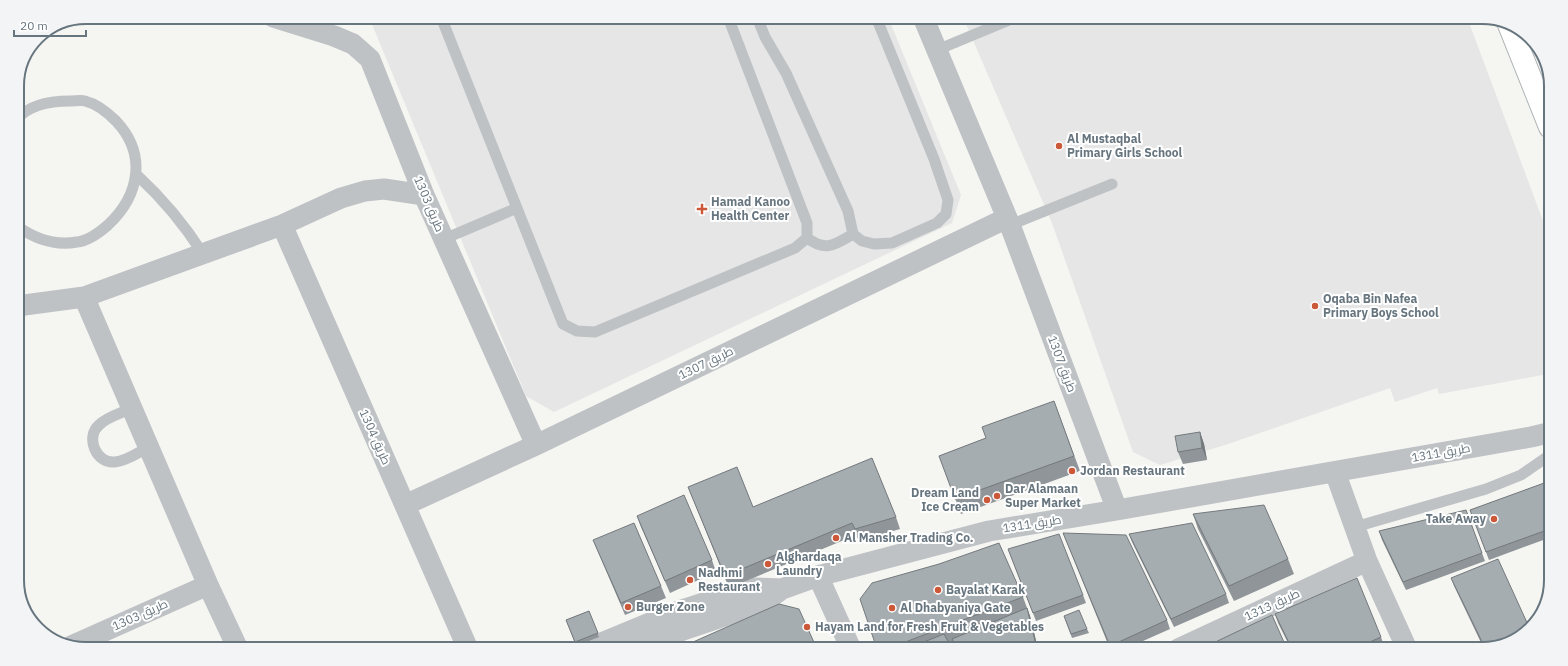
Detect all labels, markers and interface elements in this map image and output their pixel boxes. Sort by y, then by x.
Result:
scale bar [14,12,86,38]
text: 20 m [20,18,48,33]
place label: Al Mustaqbal Primary Girls School [1067,131,1183,160]
marker: Al Mustaqbal Primary Girls School [1054,141,1064,151]
street label: طريق 1303 [411,174,448,234]
place label: Hamad Kanoo Health Center [711,194,790,223]
marker: Hamad Kanoo Health Center [696,203,708,215]
place label: Oqaba Bin Nafea Primary Boys School [1323,291,1439,320]
marker: Oqaba Bin Nafea Primary Boys School [1310,301,1320,311]
street label: طريق 1307 [1045,334,1080,394]
street label: طريق 1307 [676,343,736,382]
street label: طريق 1304 [357,407,394,467]
street label: طريق 1311 [1411,440,1471,465]
place label: Jordan Restaurant [1080,463,1185,478]
marker: Jordan Restaurant [1067,466,1077,476]
place label: Dar Alamaan Super Market [1005,481,1081,510]
place label: Dream Land Ice Cream [911,485,979,514]
marker: Dar Alamaan Super Market [992,491,1002,501]
marker: Dream Land Ice Cream [982,495,992,505]
street label: طريق 1311 [1002,511,1062,536]
place label: Take Away [1426,511,1487,526]
marker: Take Away [1489,514,1499,524]
place label: Al Mansher Trading Co. [844,530,974,545]
marker: Al Mansher Trading Co. [831,533,841,543]
place label: Alghardaqa Laundry [776,549,842,578]
marker: Alghardaqa Laundry [763,559,773,569]
place label: Nadhmi Restaurant [698,565,761,594]
marker: Nadhmi Restaurant [685,575,695,585]
place label: Bayalat Karak [946,582,1025,597]
marker: Bayalat Karak [933,585,943,595]
street label: طريق 1313 [1242,585,1302,624]
street label: طريق 1303 [110,596,170,633]
place label: Burger Zone [636,599,705,614]
place label: Al Dhabyaniya Gate [900,600,1011,615]
marker: Burger Zone [623,602,633,612]
marker: Al Dhabyaniya Gate [887,603,897,613]
place label: Hayam Land for Fresh Fruit & Vegetables [815,619,1044,634]
marker: Hayam Land for Fresh Fruit & Vegetables [802,622,812,632]

